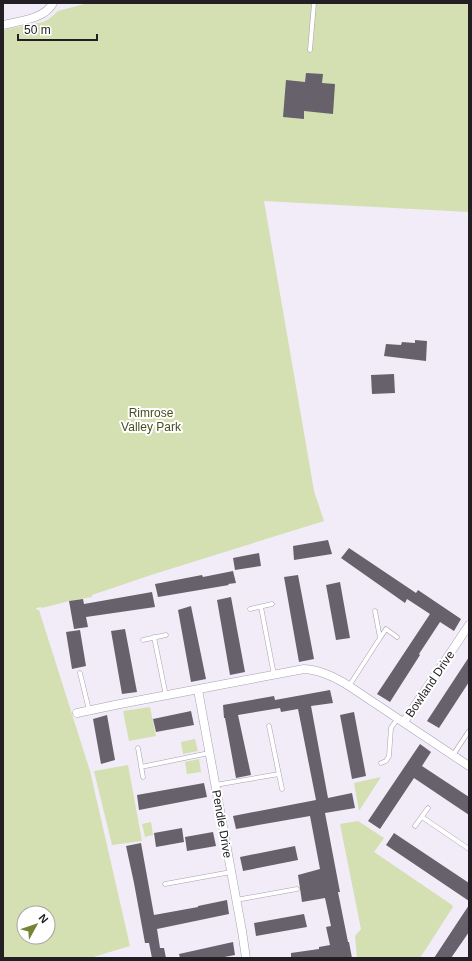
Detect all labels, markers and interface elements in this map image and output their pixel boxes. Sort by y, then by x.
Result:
scale bar [18,16,97,42]
text: 50 m [24,23,51,37]
park label: Rimrose Valley Park [121,406,182,434]
street label: Bowland Drive [403,648,458,720]
street label: Pendle Drive [209,789,235,859]
north arrow [16,905,56,945]
text: N [37,912,51,926]

